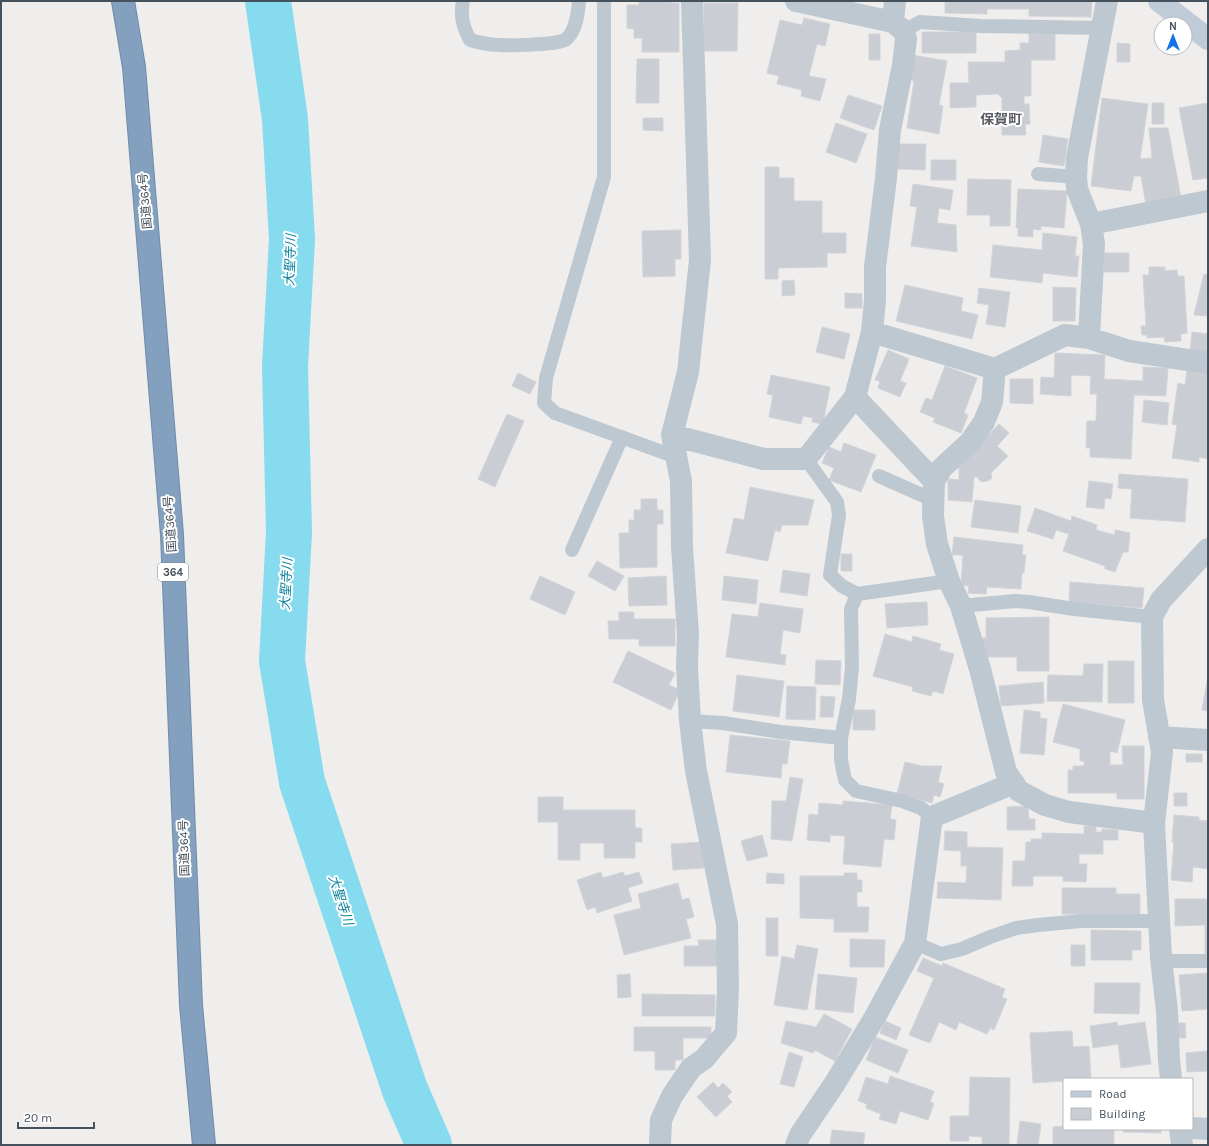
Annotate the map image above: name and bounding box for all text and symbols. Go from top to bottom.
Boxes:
north arrow [1153,16,1193,56]
text: N [1169,20,1177,33]
district label: 保賀町 [980,111,1022,128]
street label: 国道364号 [136,172,154,230]
water label: 大聖寺川 [282,232,298,286]
street label: 国道364号 [161,495,179,553]
water label: 大聖寺川 [277,556,295,610]
road number: 364 [158,563,188,581]
street label: 国道364号 [176,819,192,877]
water label: 大聖寺川 [326,873,357,929]
legend [1063,1078,1193,1130]
text: Road [1099,1087,1127,1101]
scale bar [18,1104,94,1130]
text: Building [1099,1107,1146,1121]
text: 20 m [24,1111,52,1125]

